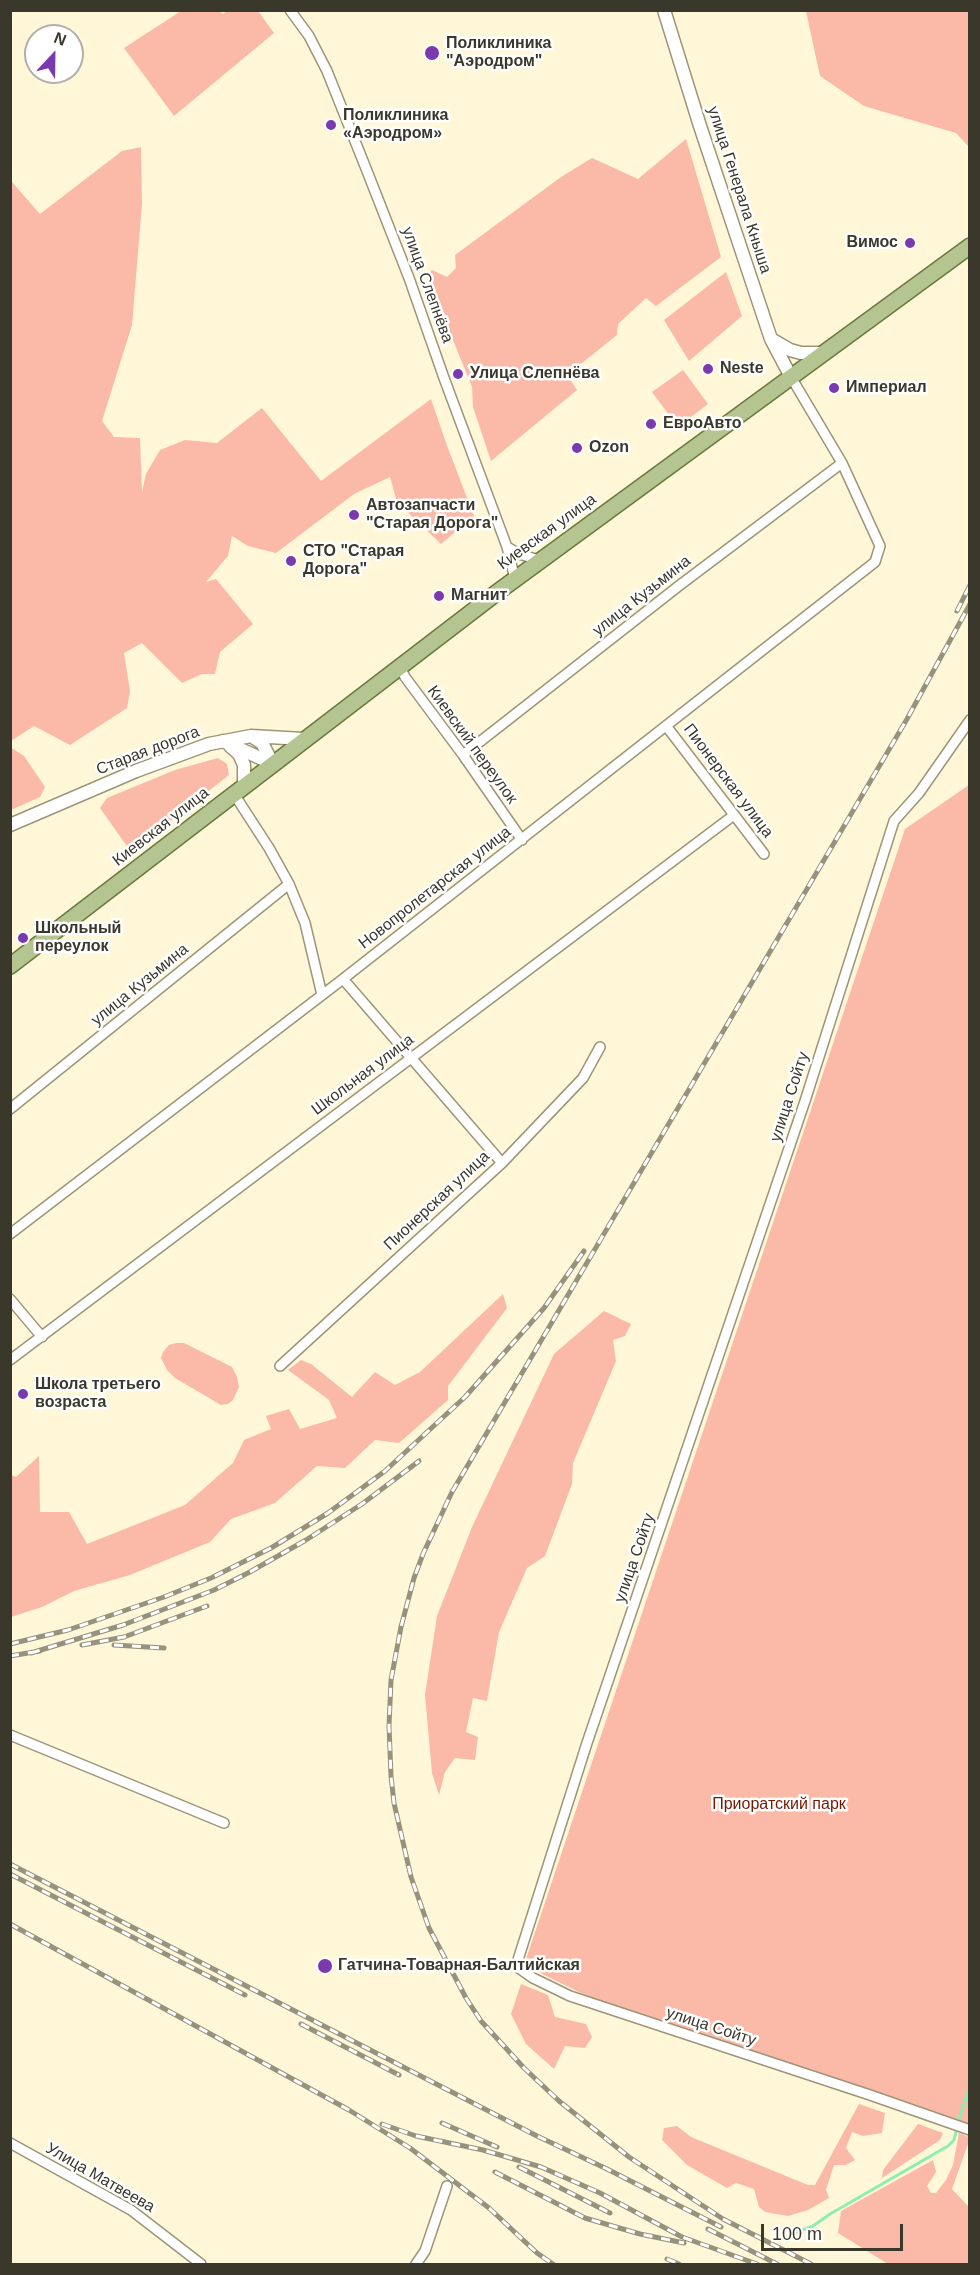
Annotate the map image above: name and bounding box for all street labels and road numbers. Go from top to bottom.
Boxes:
street label: улица Генерала Кныша [703,104,775,276]
street label: улица Слепнёва [397,224,457,346]
street label: Киевская улица [494,490,600,574]
street label: улица Кузьмина [589,552,695,640]
street label: Киевский переулок [423,682,521,808]
street label: Пионерская улица [679,720,777,842]
street label: Старая дорога [94,723,202,779]
street label: Киевская улица [109,783,213,871]
street label: Новопролетарская улица [355,823,515,953]
street label: улица Кузьмина [88,940,192,1030]
street label: Школьная улица [308,1030,418,1120]
street label: улица Сойту [766,1050,814,1144]
street label: Пионерская улица [380,1147,494,1255]
street label: улица Сойту [611,1511,659,1605]
street label: улица Сойту [664,2003,758,2051]
street label: Улица Матвеева [42,2139,158,2217]

